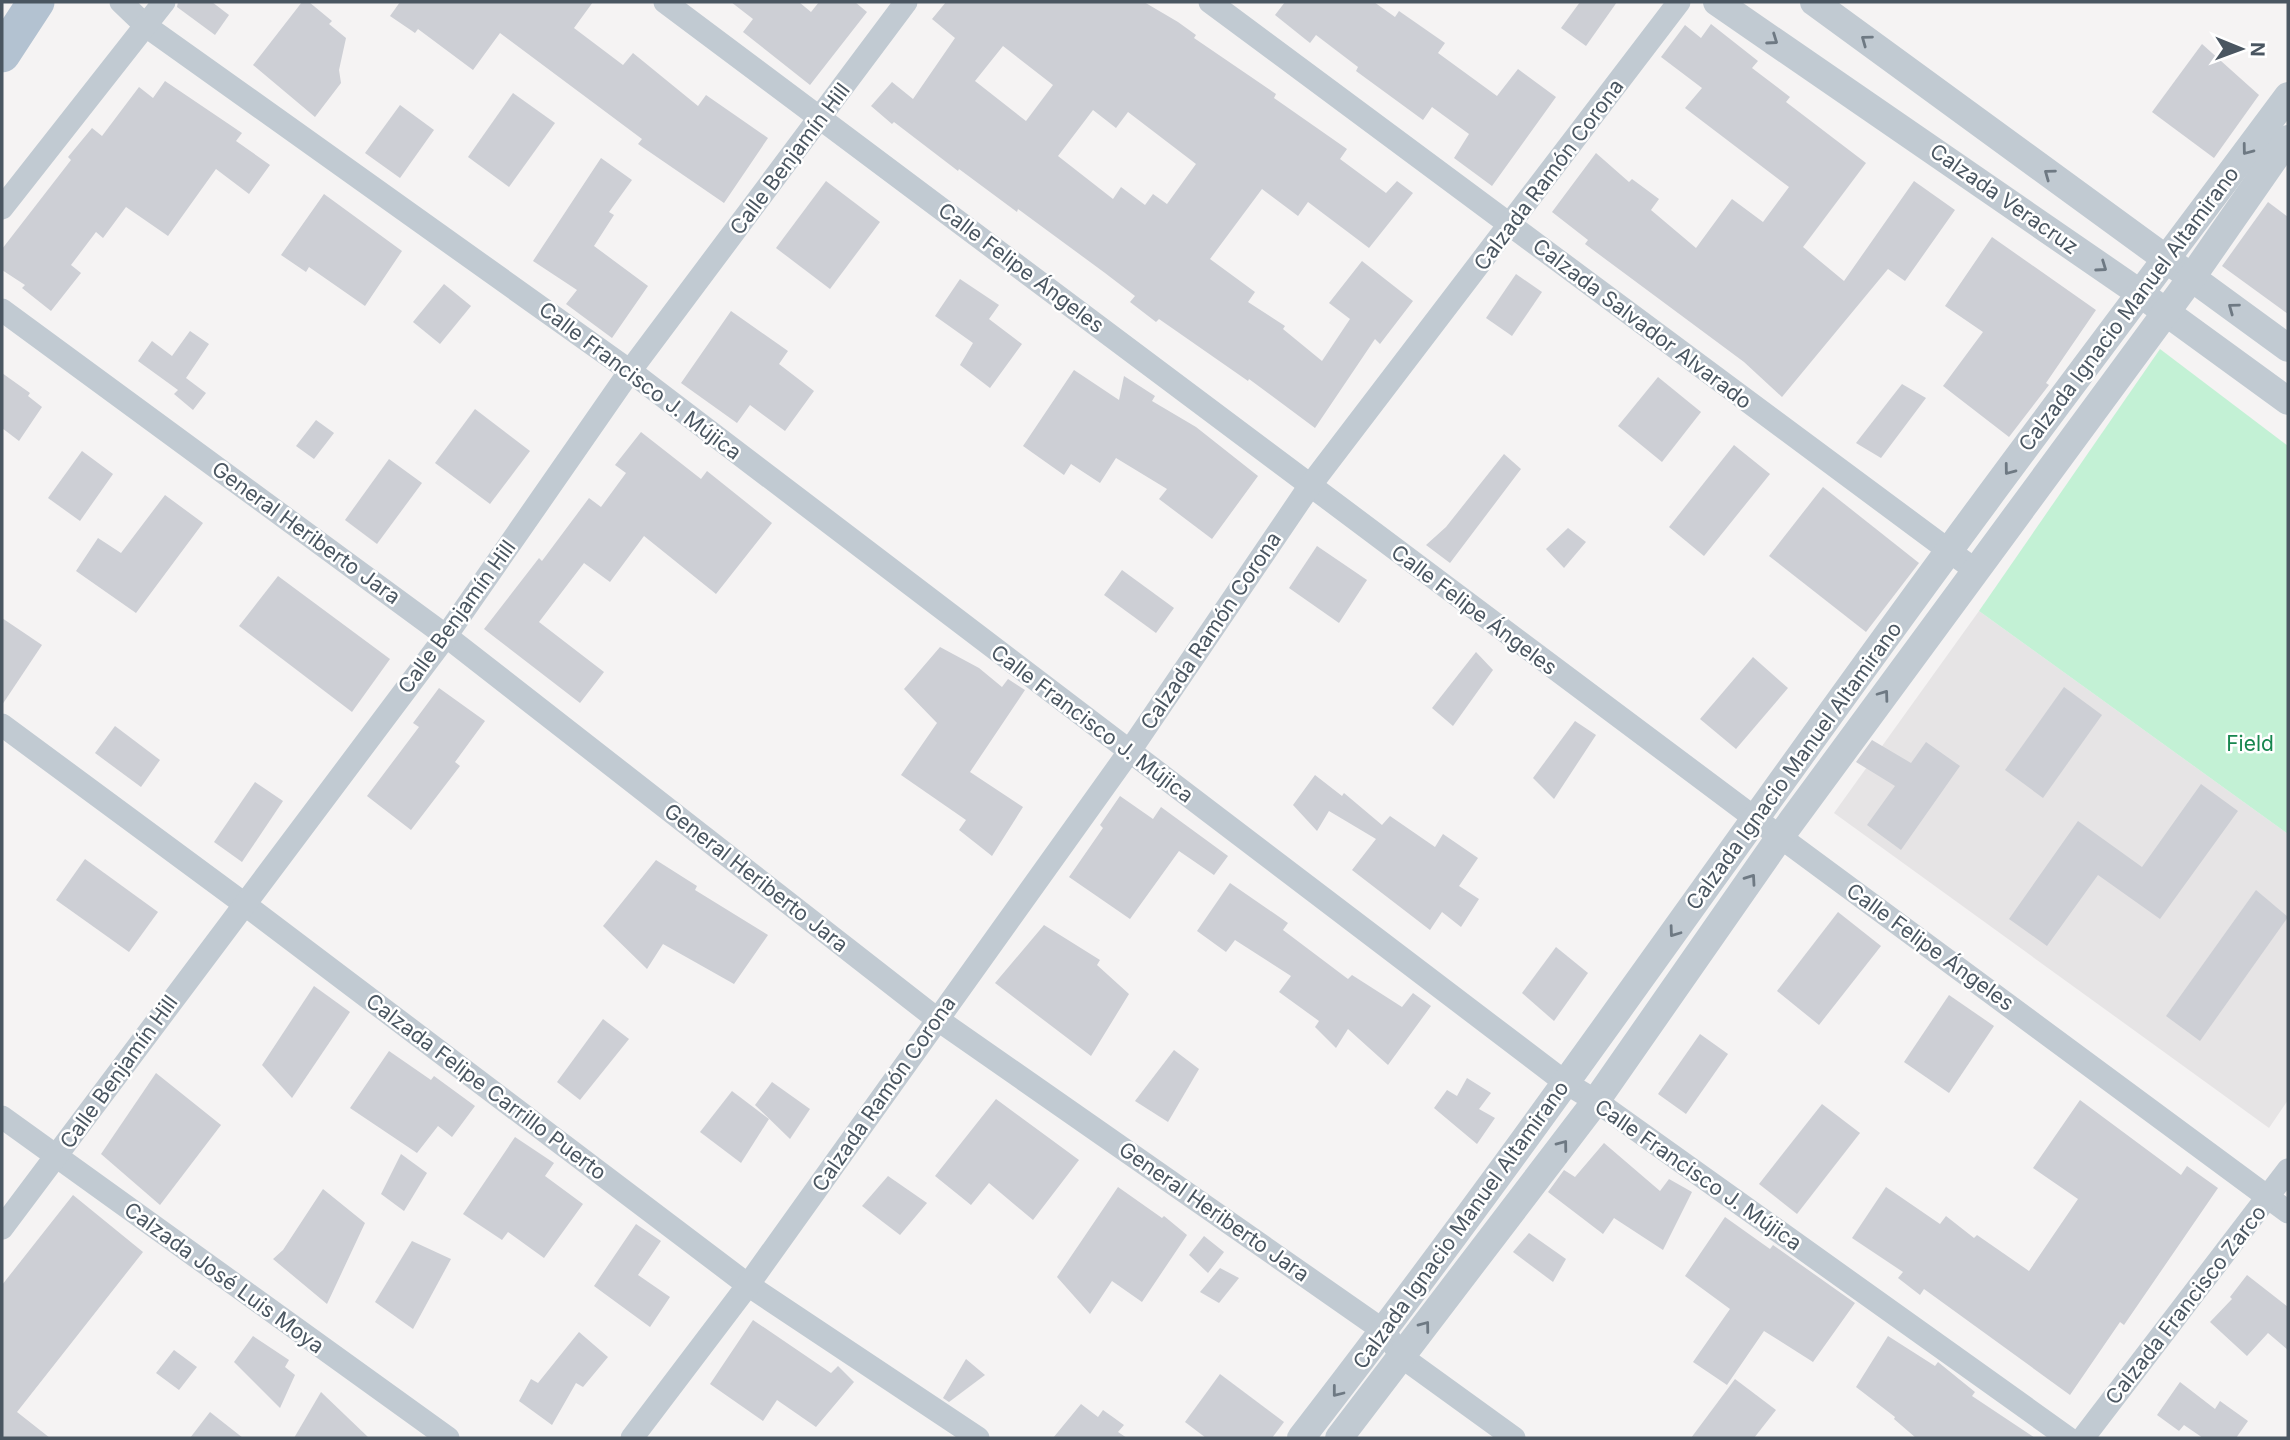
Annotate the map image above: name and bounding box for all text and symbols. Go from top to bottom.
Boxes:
north arrow [2206,14,2276,84]
one-way arrow [1765,32,1778,45]
one-way arrow [1861,35,1873,48]
text: N [2246,42,2269,57]
street label: Calzada Ramón Corona [1469,74,1629,275]
street label: Calle Benjamín Hill [724,78,855,239]
street label: Calzada Veracruz [1925,138,2083,259]
one-way arrow [2243,143,2256,155]
street label: Calzada Ignacio Manuel Altamirano [2013,161,2244,456]
one-way arrow [2044,170,2057,182]
street label: Calle Felipe Ángeles [934,196,1110,338]
street label: Calzada Salvador Alvarado [1528,233,1757,414]
one-way arrow [2094,259,2107,271]
street label: Calle Francisco J. Mújica [534,296,746,465]
one-way arrow [2228,303,2241,316]
street label: General Heriberto Jara [207,456,405,609]
one-way arrow [2005,462,2017,475]
street label: Calzada Ramón Corona [1135,527,1286,734]
street label: Calle Benjamín Hill [393,535,521,698]
street label: Calle Felipe Ángeles [1387,538,1563,680]
street label: Calzada Ignacio Manuel Altamirano [1681,617,1907,915]
street label: Calle Francisco J. Mújica [986,639,1198,808]
one-way arrow [1876,690,1888,702]
park label: Field [2226,731,2274,756]
street label: General Heriberto Jara [659,798,853,957]
one-way arrow [1743,874,1755,887]
street label: Calle Felipe Ángeles [1842,877,2019,1016]
one-way arrow [1670,924,1682,937]
street label: Calzada Felipe Carrillo Puerto [361,988,611,1185]
street label: Calle Benjamín Hill [55,990,183,1153]
street label: Calzada Ramón Corona [807,991,961,1196]
street label: Calzada Ignacio Manuel Altamirano [1348,1076,1574,1374]
street label: Calle Francisco J. Mújica [1590,1094,1807,1256]
street label: General Heriberto Jara [1114,1136,1314,1287]
one-way arrow [1554,1140,1567,1152]
street label: Calzada José Luis Moya [119,1197,329,1359]
street label: Calzada Francisco Zarco [2100,1200,2271,1409]
one-way arrow [1417,1321,1430,1334]
one-way arrow [1332,1384,1345,1397]

